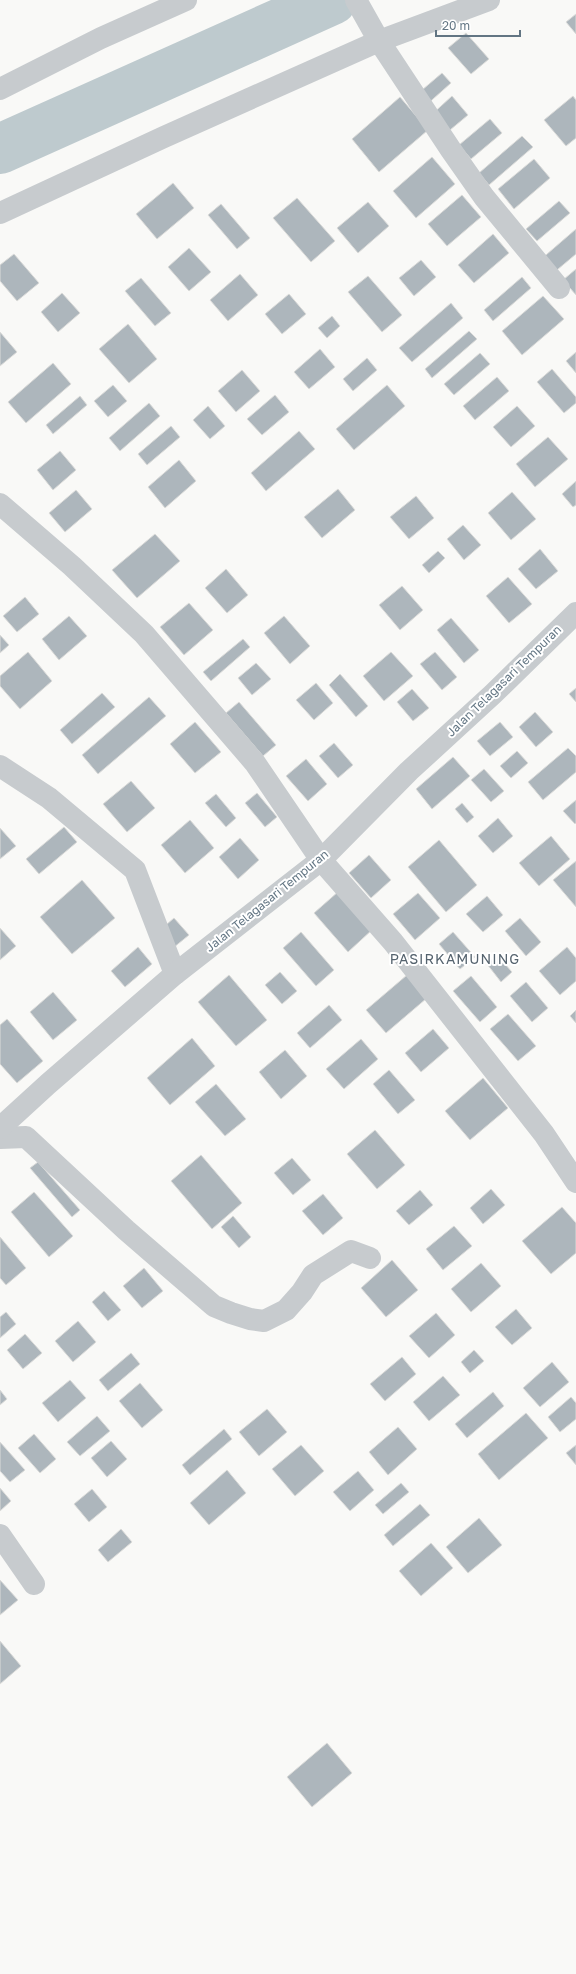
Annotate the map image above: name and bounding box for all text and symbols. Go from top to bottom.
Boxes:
scale bar [436,12,520,38]
text: 20 m [442,18,470,33]
street label: Jalan Telagasari Tempuran [443,622,564,739]
street label: Jalan Telagasari Tempuran [202,846,331,955]
district label: PASIRKAMUNING [390,950,520,967]

